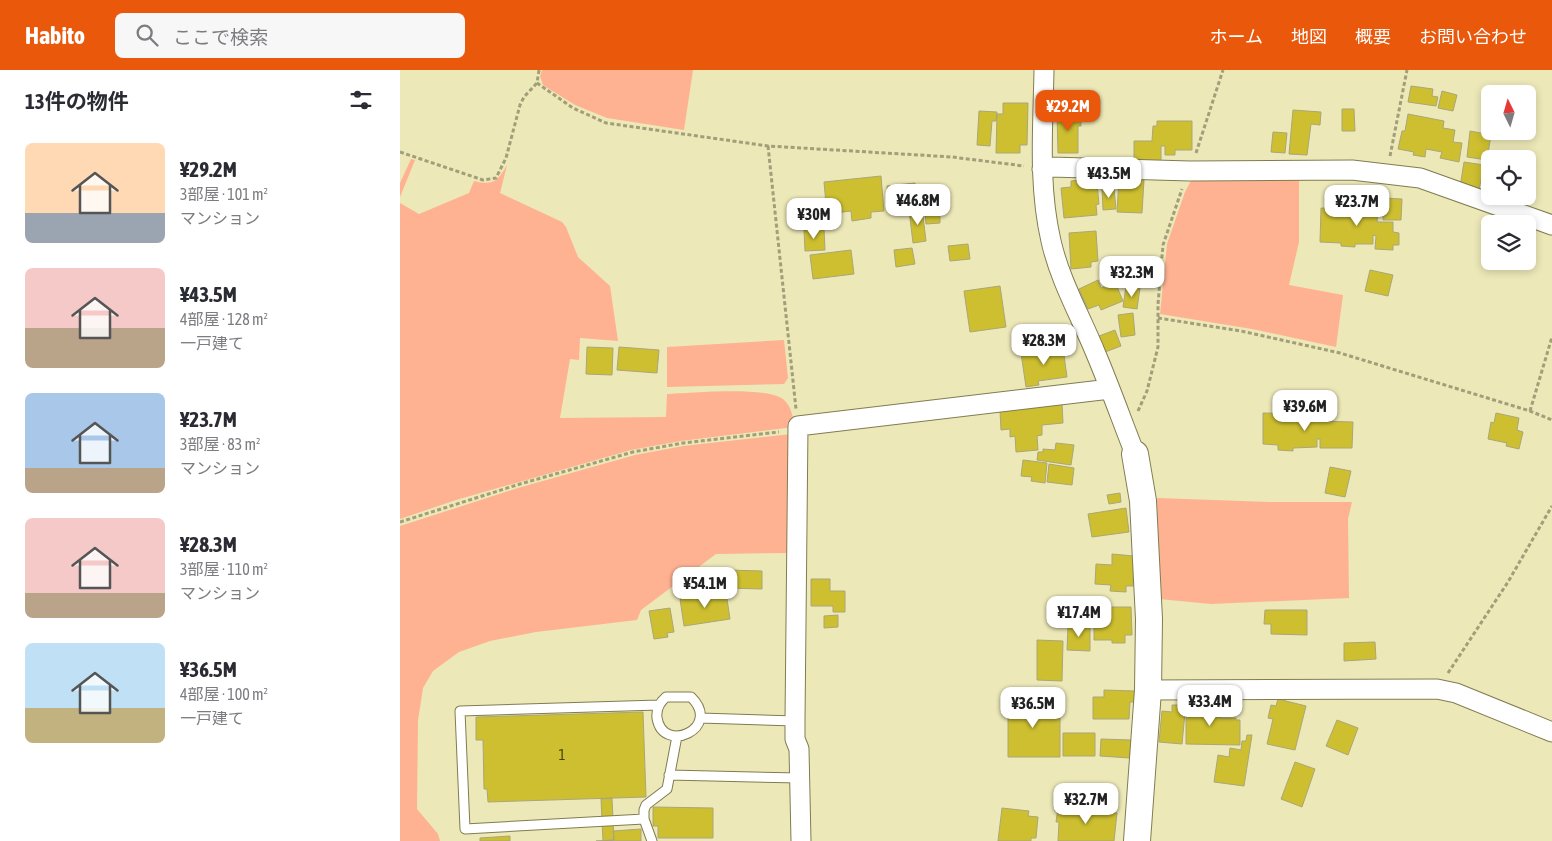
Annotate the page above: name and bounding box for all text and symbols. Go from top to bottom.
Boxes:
search box [115,13,465,58]
icon: search [133,21,161,49]
text: Habito [25,22,85,49]
text: ここで検索 [173,26,268,48]
text: ホーム [1210,26,1263,47]
text: 地図 [1291,26,1327,47]
text: 概要 [1355,26,1391,47]
text: お問い合わせ [1419,26,1527,47]
north arrow [1481,85,1536,140]
map controls [1481,85,1536,270]
icon: filters [347,86,375,114]
text: 13件の物件 [25,89,129,113]
pin: ¥29.2M [1027,90,1109,132]
text: ¥29.2M [1046,97,1090,115]
button: locate [1481,150,1536,205]
pin: ¥43.5M [1068,156,1150,199]
text: ¥29.2M [180,157,237,181]
icon: home [65,163,125,223]
text: ¥43.5M [1087,164,1131,182]
pin: ¥46.8M [877,184,959,226]
pin: ¥23.7M [1316,184,1398,227]
text: 3部屋 · 101 m² [180,185,268,203]
text: ¥46.8M [896,191,940,209]
text: ¥23.7M [1335,192,1379,210]
pin: ¥30M [784,198,844,240]
text: ¥30M [798,205,830,223]
text: マンション [180,209,260,227]
button: layers [1481,215,1536,270]
pin: ¥32.3M [1091,256,1173,298]
text: ¥32.3M [1110,263,1154,281]
text: ¥43.5M [180,282,237,306]
icon: home [65,288,125,348]
text: 4部屋 · 128 m² [180,310,268,328]
pin: ¥28.3M [1003,324,1085,366]
text: ¥28.3M [1022,331,1066,349]
text: 一戸建て [180,334,244,352]
pin: ¥39.6M [1264,390,1346,432]
text: ¥39.6M [1283,397,1327,415]
text: ¥23.7M [180,407,237,431]
icon: home [65,413,125,473]
text: 3部屋 · 83 m² [180,435,261,453]
text: マンション [180,459,260,477]
text: ¥28.3M [180,532,237,556]
icon: home [65,538,125,598]
text: 3部屋 · 110 m² [180,560,268,578]
pin: ¥54.1M [664,566,746,609]
text: ¥54.1M [683,574,727,592]
text: マンション [180,584,260,602]
pin: ¥17.4M [1038,596,1120,638]
text: ¥17.4M [1057,603,1101,621]
text: ¥36.5M [180,657,237,681]
icon: home [65,663,125,723]
pin: ¥33.4M [1169,684,1251,727]
text: 4部屋 · 100 m² [180,685,268,703]
pin: ¥36.5M [992,686,1074,729]
text: ¥33.4M [1188,692,1232,710]
text: ¥36.5M [1011,694,1055,712]
text: 一戸建て [180,709,244,727]
house number: 1 [558,746,566,763]
pin: ¥32.7M [1045,782,1127,825]
text: ¥32.7M [1064,790,1108,808]

